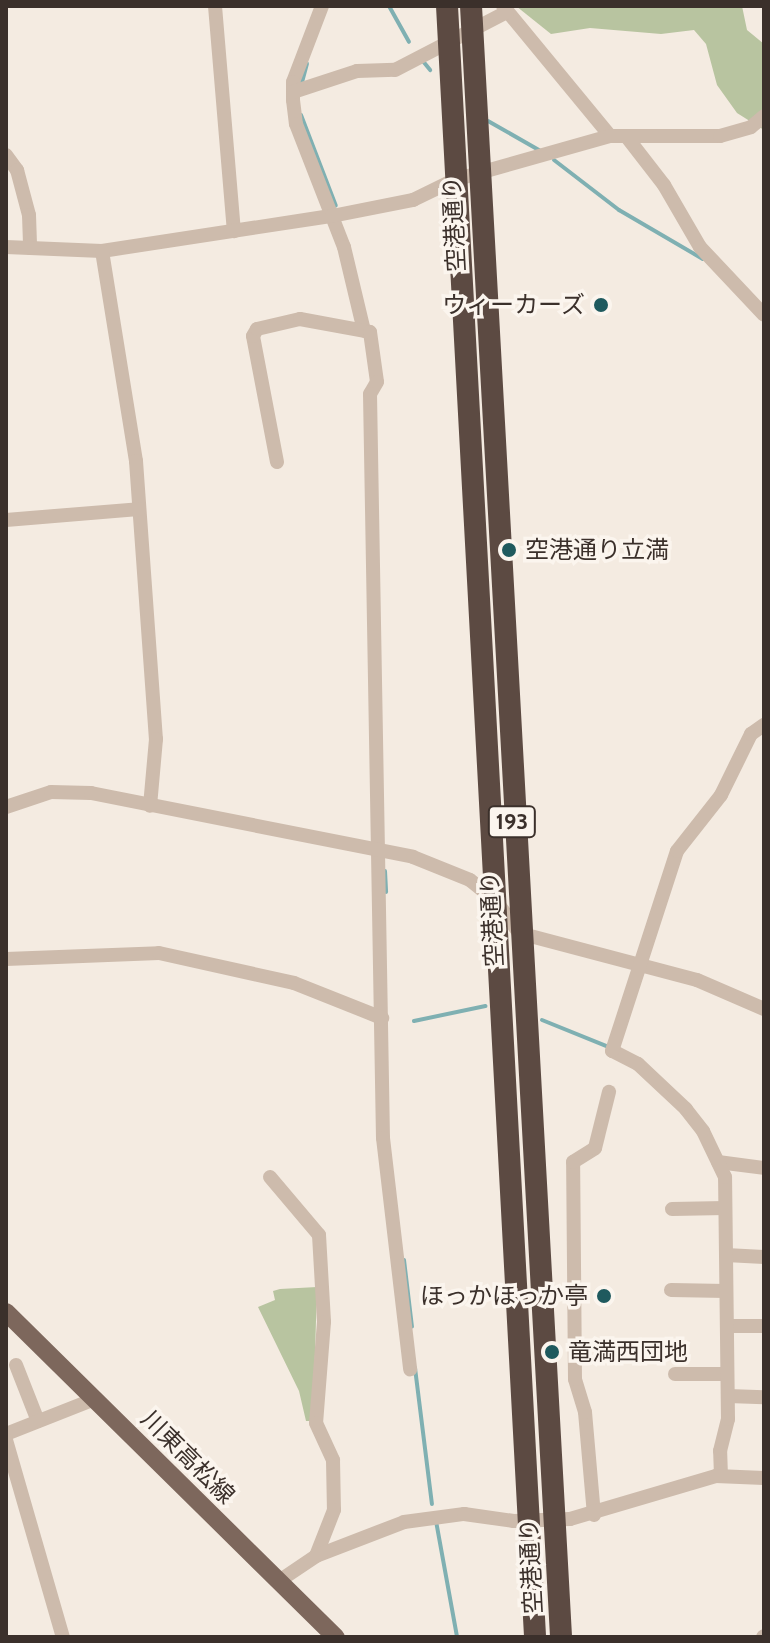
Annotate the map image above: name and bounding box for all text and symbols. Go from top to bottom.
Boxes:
street label: 空港通り [437,175,471,273]
place label: ウィーカーズ [441,291,585,319]
marker: ウィーカーズ [592,296,610,314]
place label: 空港通り立満 [525,536,669,564]
marker: 空港通り立満 [500,541,518,559]
road number: 193 [486,804,538,840]
street label: 空港通り [475,870,509,968]
place label: ほっかほっか亭 [420,1282,588,1310]
marker: ほっかほっか亭 [595,1287,613,1305]
place label: 竜満西団地 [568,1338,688,1366]
marker: 竜満西団地 [543,1343,561,1361]
street label: 川東高松線 [135,1404,241,1510]
street label: 空港通り [514,1517,548,1615]

